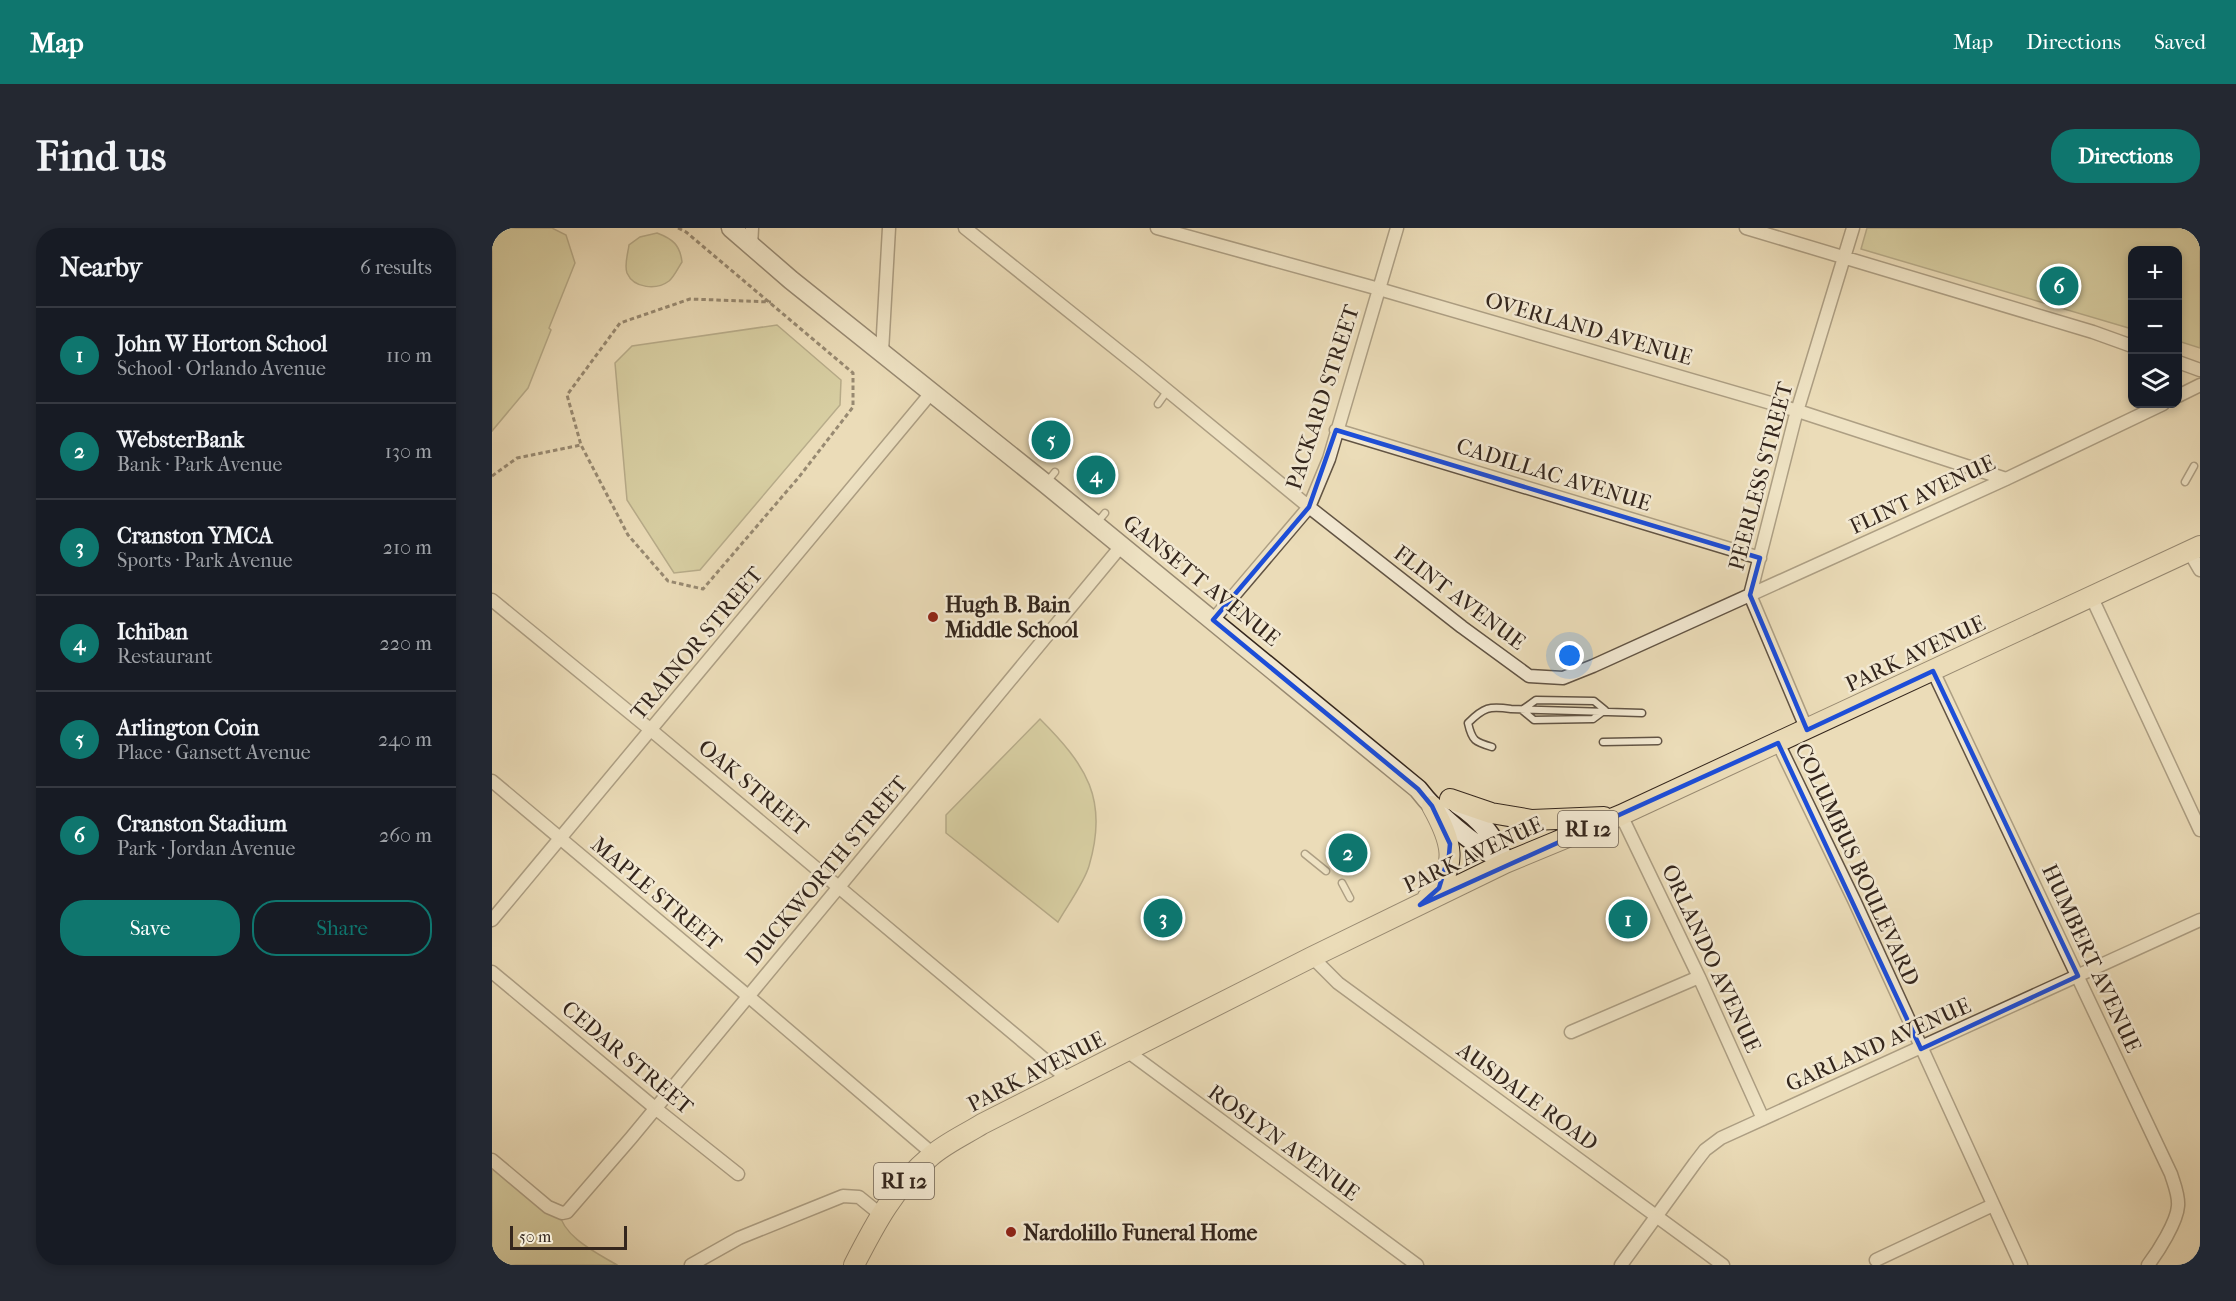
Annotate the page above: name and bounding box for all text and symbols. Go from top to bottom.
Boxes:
text: Map [30,26,84,59]
text: Map [1953,30,1993,54]
text: Directions [2026,30,2121,54]
text: Saved [2154,30,2206,54]
button: Directions [2051,129,2200,183]
text: Find us [36,132,166,181]
map controls [2128,246,2182,408]
button: + [2128,246,2182,300]
text: Nearby [60,252,142,283]
text: 6 results [360,256,432,279]
pin: 6 [2040,264,2078,308]
street label: OVERLAND AVENUE [1482,287,1695,371]
button: − [2128,300,2182,354]
street label: PACKARD STREET [1281,301,1365,493]
text: John W Horton School [117,331,327,357]
text: 1 [76,344,83,367]
text: 110 m [386,344,432,367]
button: layers [2128,354,2182,408]
text: School · Orlando Avenue [117,357,326,380]
street label: PEERLESS STREET [1723,378,1799,573]
pin: 5 [1032,418,1070,462]
text: WebsterBank [117,427,244,453]
street label: CADILLAC AVENUE [1453,433,1654,517]
text: 2 [74,440,85,463]
text: 130 m [385,440,432,463]
street label: FLINT AVENUE [1845,450,1999,540]
pin: 4 [1076,452,1116,498]
text: Bank · Park Avenue [117,453,282,476]
street label: GANSETT AVENUE [1118,510,1285,652]
text: Cranston YMCA [117,523,273,549]
text: 3 [75,536,84,559]
text: 210 m [383,536,432,559]
street label: FLINT AVENUE [1389,540,1530,656]
text: Sports · Park Avenue [117,549,293,572]
street label: TRAINOR STREET [625,561,769,725]
place label: Hugh B. Bain Middle School [944,592,1079,643]
marker: Hugh B. Bain Middle School [926,610,940,624]
street label: PARK AVENUE [1841,610,1989,698]
text: Ichiban [117,619,188,645]
text: 4 [74,632,85,655]
text: 220 m [379,632,432,655]
your location [1555,641,1584,670]
text: Restaurant [117,645,213,668]
text: Arlington Coin [117,715,259,741]
text: 5 [75,728,84,751]
text: 240 m [378,728,432,751]
street label: OAK STREET [693,734,815,842]
street label: COLUMBUS BOULEVARD [1789,739,1925,990]
text: Place · Gansett Avenue [117,741,311,764]
street label: DUCKWORTH STREET [740,770,914,970]
text: Cranston Stadium [117,811,287,837]
street label: PARK AVENUE [1399,811,1547,899]
road number: RI 12 [1558,811,1618,847]
text: 6 [74,824,85,847]
text: 260 m [379,824,432,847]
pin: 2 [1328,830,1368,876]
street label: MAPLE STREET [586,831,728,957]
text: Park · Jordan Avenue [117,837,295,860]
street label: ORLANDO AVENUE [1656,860,1766,1057]
street label: HUMBERT AVENUE [2036,860,2146,1057]
pin: 3 [1144,896,1182,940]
pin: 1 [1608,896,1648,942]
button: Save [60,900,240,956]
button: Share [252,900,432,956]
street label: GARLAND AVENUE [1782,992,1975,1097]
street label: CEDAR STREET [556,995,699,1121]
street label: PARK AVENUE [963,1026,1110,1118]
street label: AUSDALE ROAD [1451,1036,1603,1157]
street label: ROSLYN AVENUE [1203,1079,1364,1206]
road number: RI 12 [874,1163,934,1199]
place label: Nardolillo Funeral Home [1023,1220,1257,1246]
scale bar [510,1223,627,1250]
marker: Nardolillo Funeral Home [1004,1225,1018,1239]
text: 50 m [519,1227,551,1246]

